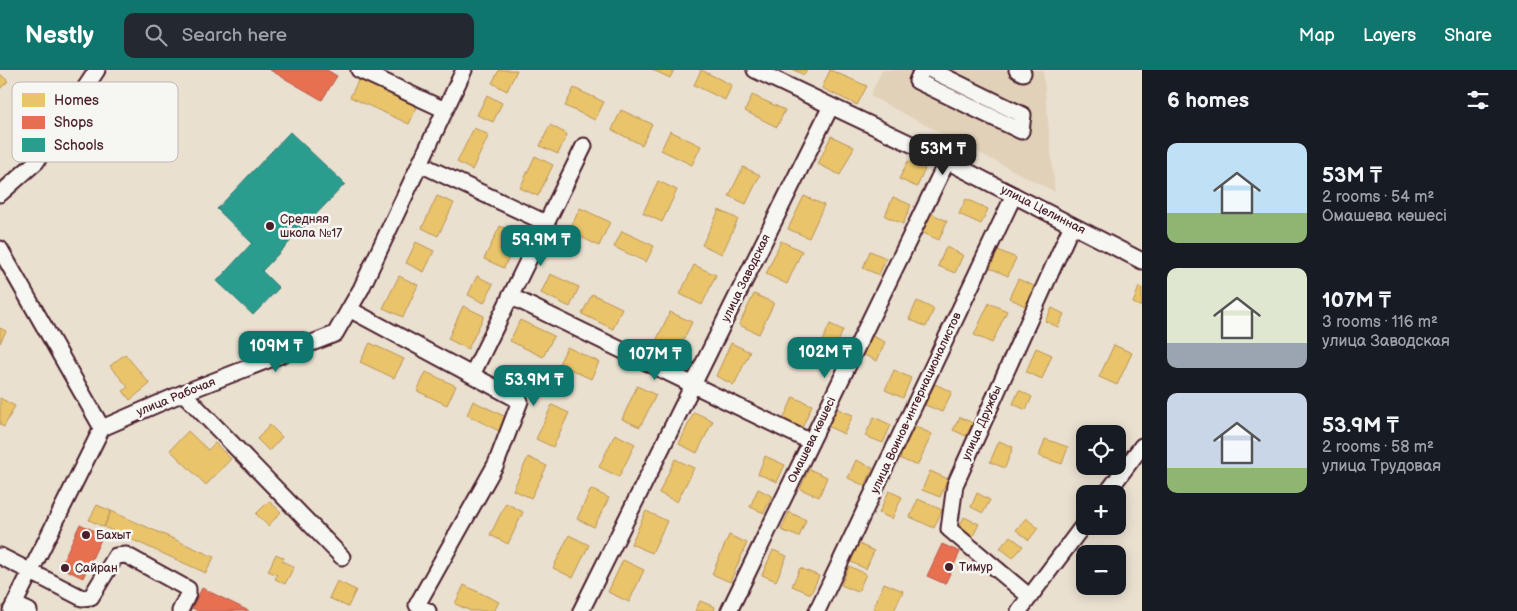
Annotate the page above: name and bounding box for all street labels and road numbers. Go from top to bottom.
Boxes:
street label: улица Целинная [998,182,1088,238]
street label: улица Заводская [718,231,774,324]
street label: улица Воинов-интернационалистов [867,309,965,496]
street label: улица Рабочая [134,374,218,420]
street label: улица Дружбы [959,383,1005,463]
street label: Омашева көшесі [785,395,839,485]

